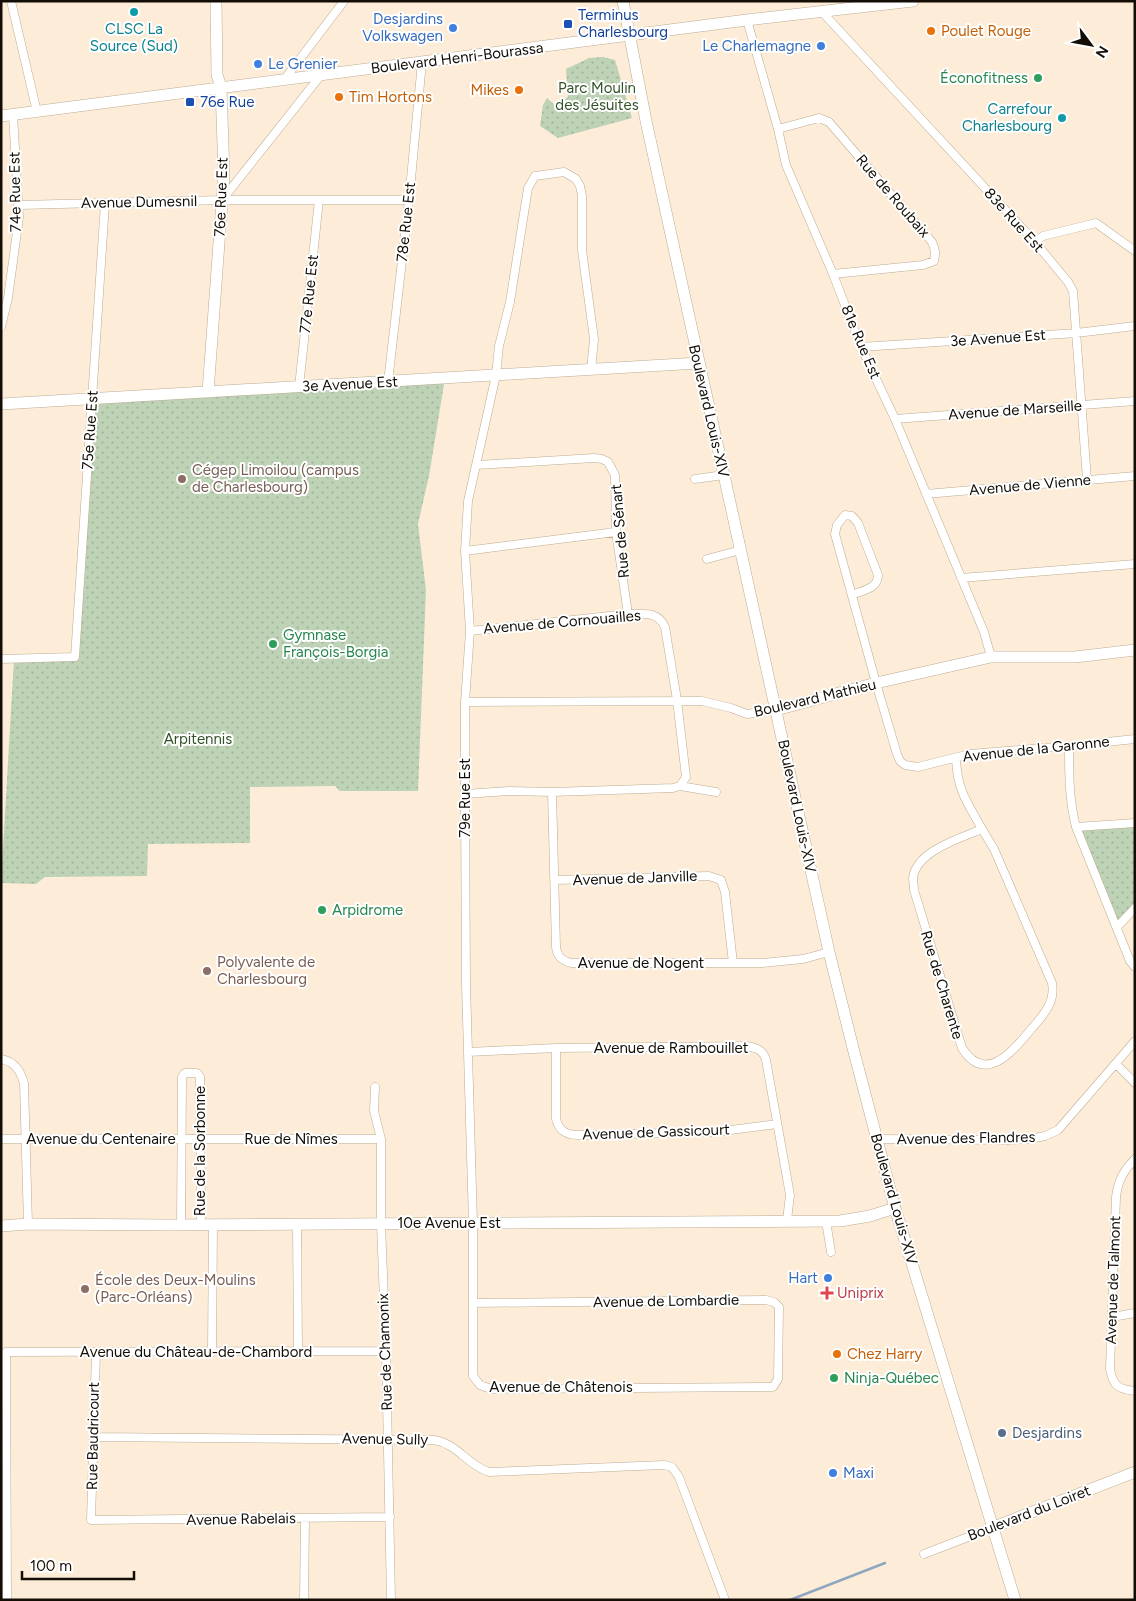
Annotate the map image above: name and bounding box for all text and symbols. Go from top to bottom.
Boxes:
marker: CLSC La Source (Sud) [128,6,140,18]
place label: Terminus Charlesbourg [578,6,668,41]
place label: Desjardins Volkswagen [362,10,443,45]
marker: Terminus Charlesbourg [562,18,574,30]
place label: CLSC La Source (Sud) [90,20,178,55]
north arrow [1066,20,1116,70]
marker: Desjardins Volkswagen [447,22,459,34]
place label: Poulet Rouge [941,22,1031,40]
marker: Poulet Rouge [925,25,937,37]
place label: Le Charlemagne [702,37,811,55]
street label: Boulevard Henri-Bourassa [370,38,544,78]
marker: Le Charlemagne [815,40,827,52]
text: N [1092,43,1112,61]
place label: Le Grenier [268,55,337,73]
marker: Le Grenier [252,58,264,70]
place label: Éconofitness [940,69,1028,87]
marker: Éconofitness [1032,72,1044,84]
park label: Parc Moulin des Jésuites [555,79,639,114]
place label: Mikes [471,81,509,99]
marker: Mikes [513,84,525,96]
place label: Tim Hortons [349,88,432,106]
marker: Tim Hortons [333,91,345,103]
place label: 76e Rue [200,93,254,111]
marker: 76e Rue [184,96,196,108]
place label: Carrefour Charlesbourg [962,100,1052,135]
marker: Carrefour Charlesbourg [1056,112,1068,124]
street label: 74e Rue Est [5,151,25,232]
street label: Rue de Roubaix [852,151,934,241]
street label: 76e Rue Est [211,157,231,237]
street label: 78e Rue Est [393,181,419,263]
street label: 83e Rue Est [980,184,1048,256]
street label: Avenue Dumesnil [81,192,197,212]
street label: 77e Rue Est [296,253,322,334]
street label: 81e Rue Est [837,302,885,382]
street label: 3e Avenue Est [949,326,1047,350]
street label: Boulevard Louis-XIV [685,343,733,480]
street label: 3e Avenue Est [302,372,399,396]
street label: 75e Rue Est [78,389,102,470]
street label: Avenue de Marseille [948,396,1082,424]
place label: Cégep Limoilou (campus de Charlesbourg) [192,461,359,496]
street label: Avenue de Vienne [968,471,1092,499]
marker: Cégep Limoilou (campus de Charlesbourg) [176,473,188,485]
street label: Rue de Sénart [607,483,633,579]
street label: Avenue de Cornouailles [482,606,642,638]
place label: Gymnase François-Borgia [283,626,389,661]
marker: Gymnase François-Borgia [267,638,279,650]
street label: Boulevard Mathieu [752,675,878,721]
park label: Arpitennis [164,730,232,748]
street label: Avenue de la Garonne [962,732,1110,766]
street label: Boulevard Louis-XIV [774,738,820,875]
street label: 79e Rue Est [456,758,474,838]
street label: Avenue de Janville [572,867,698,889]
place label: Arpidrome [332,901,403,919]
marker: Arpidrome [316,904,328,916]
street label: Rue de Charente [917,929,967,1041]
place label: Polyvalente de Charlesbourg [217,953,315,988]
street label: Avenue de Nogent [578,954,705,972]
marker: Polyvalente de Charlesbourg [201,965,213,977]
street label: Avenue de Rambouillet [594,1039,749,1057]
street label: Rue de la Sorbonne [191,1086,209,1216]
street label: Avenue de Gassicourt [582,1120,730,1144]
street label: Avenue des Flandres [897,1128,1035,1148]
street label: Avenue du Centenaire [26,1130,176,1148]
street label: Rue de Nîmes [244,1130,338,1148]
street label: Boulevard Louis-XIV [867,1131,922,1267]
street label: 10e Avenue Est [397,1214,501,1232]
street label: Avenue de Talmont [1102,1215,1124,1345]
place label: Hart [788,1269,818,1287]
place label: École des Deux-Moulins (Parc-Orléans) [95,1271,256,1306]
marker: Hart [822,1272,834,1284]
marker: École des Deux-Moulins (Parc-Orléans) [79,1283,91,1295]
place label: Uniprix [837,1284,884,1302]
marker: Uniprix [821,1287,833,1299]
street label: Avenue de Lombardie [593,1291,739,1311]
street label: Rue de Chamonix [374,1293,396,1411]
street label: Avenue du Château-de-Chambord [80,1343,312,1361]
place label: Chez Harry [847,1345,923,1363]
marker: Chez Harry [831,1348,843,1360]
place label: Ninja-Québec [844,1369,939,1387]
marker: Ninja-Québec [828,1372,840,1384]
street label: Avenue de Châtenois [489,1378,633,1396]
street label: Rue Baudricourt [83,1381,103,1490]
place label: Desjardins [1012,1424,1082,1442]
marker: Desjardins [996,1427,1008,1439]
street label: Avenue Sully [342,1429,429,1449]
place label: Maxi [843,1464,874,1482]
marker: Maxi [827,1467,839,1479]
street label: Boulevard du Loiret [965,1481,1093,1545]
street label: Avenue Rabelais [186,1509,296,1529]
scale bar [22,1548,135,1580]
text: 100 m [30,1557,72,1575]

